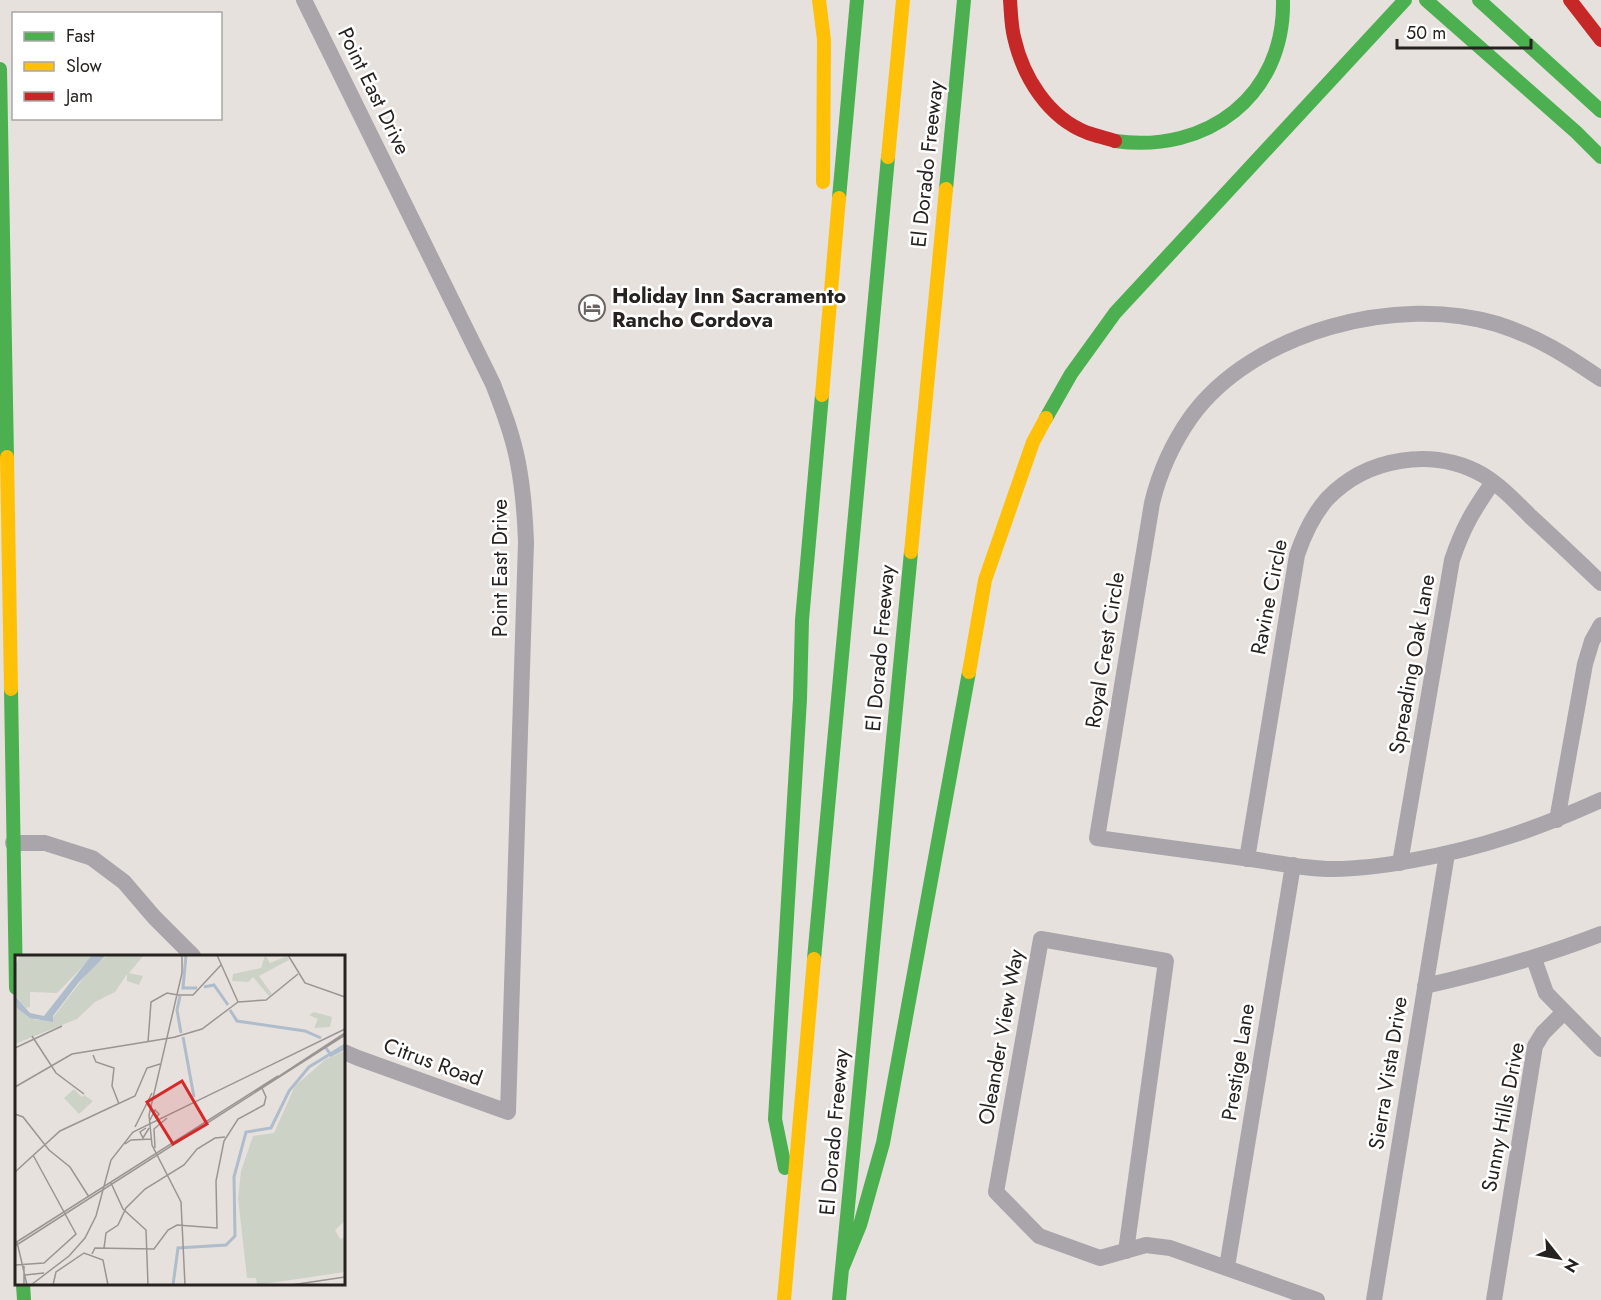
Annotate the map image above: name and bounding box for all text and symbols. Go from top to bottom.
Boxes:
legend [12,12,222,120]
scale bar [1397,12,1530,50]
text: 50 m [1406,20,1446,46]
street label: Point East Drive [330,22,418,160]
text: Fast [66,23,95,49]
text: Slow [66,53,103,79]
street label: El Dorado Freeway [903,79,951,249]
text: Jam [64,83,93,109]
place label: Holiday Inn Sacramento Rancho Cordova [612,281,846,335]
hotel icon: Holiday Inn Sacramento Rancho Cordova [577,293,607,323]
street label: Point East Drive [485,499,515,637]
street label: Ravine Circle [1243,537,1295,657]
street label: El Dorado Freeway [858,563,902,733]
street label: Royal Crest Circle [1078,570,1132,730]
street label: Spreading Oak Lane [1381,572,1443,756]
street label: Oleander View Way [971,946,1031,1127]
inset map [15,955,345,1285]
street label: Sierra Vista Drive [1361,994,1415,1152]
street label: Prestige Lane [1214,1001,1262,1123]
street label: Citrus Road [379,1030,487,1094]
street label: Sunny Hills Drive [1474,1040,1532,1194]
street label: El Dorado Freeway [812,1047,856,1217]
north arrow [1529,1228,1589,1288]
text: N [1558,1254,1585,1277]

